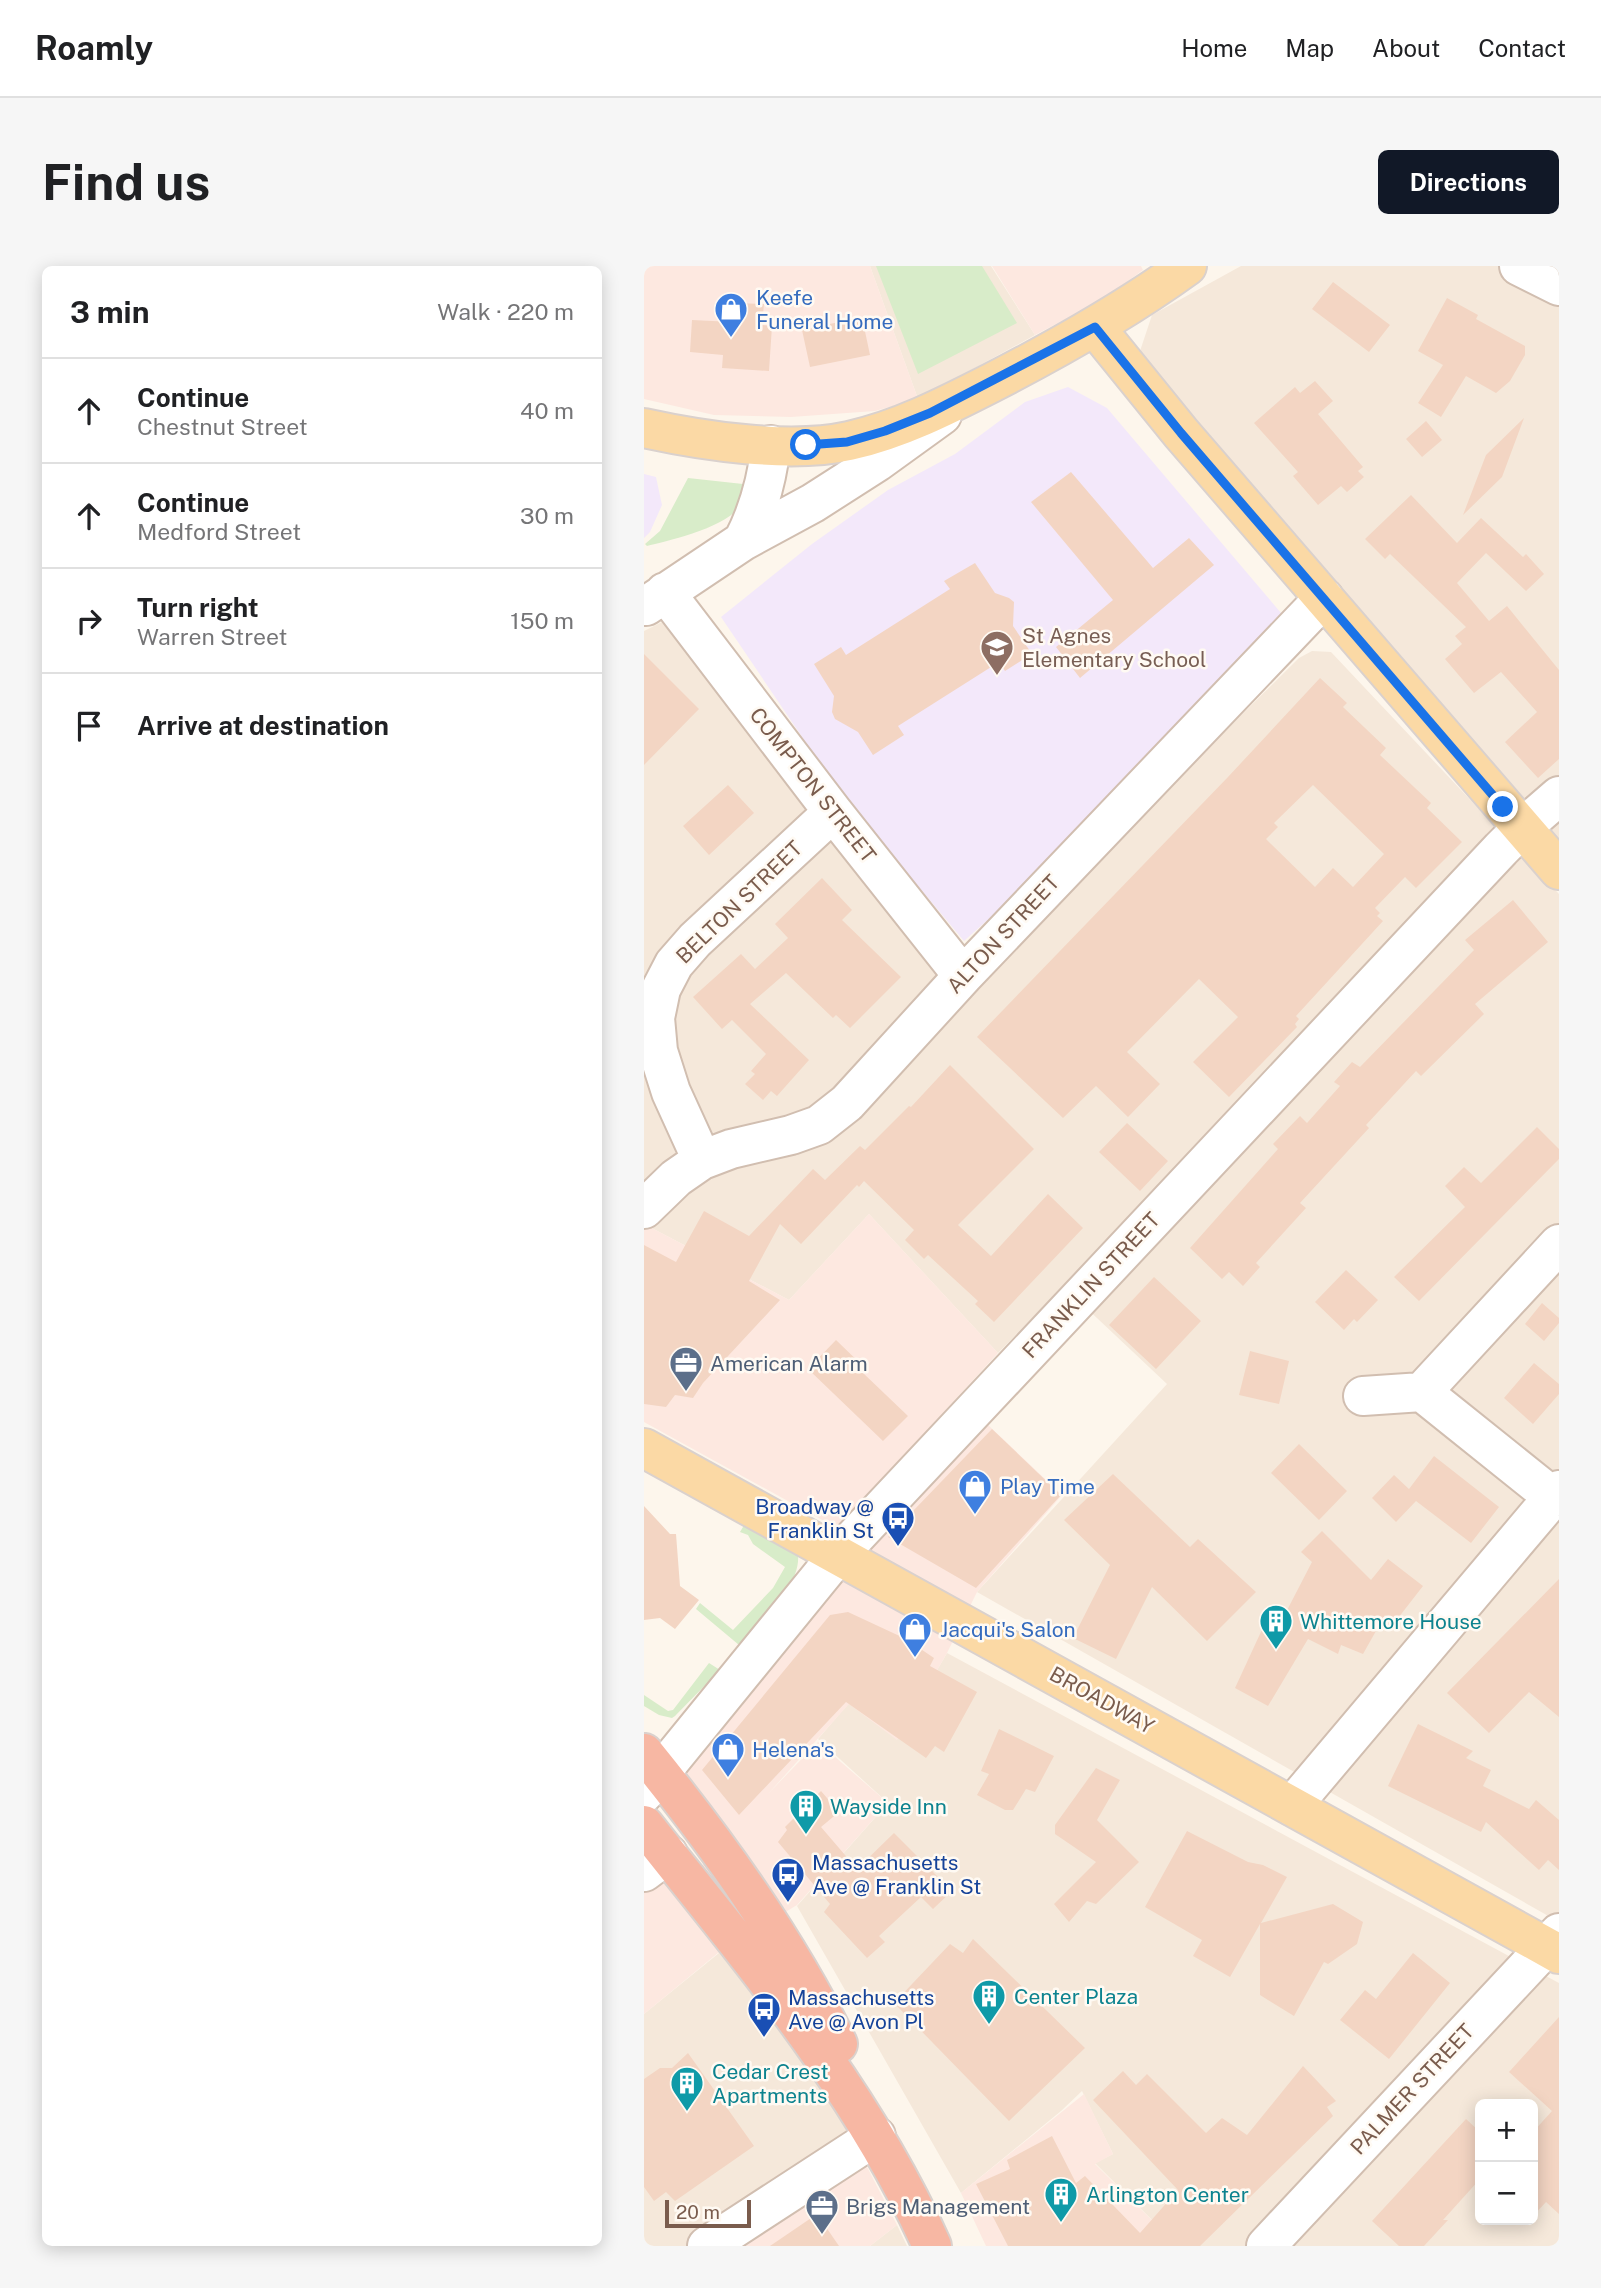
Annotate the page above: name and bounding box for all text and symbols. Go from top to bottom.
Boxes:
text: Roamly [35,29,153,67]
text: Home [1181,34,1247,62]
text: Map [1285,34,1334,62]
text: About [1372,34,1440,62]
text: Contact [1478,34,1566,62]
button: Directions [1378,150,1559,214]
text: Find us [42,153,210,211]
place label: Keefe Funeral Home [756,285,893,334]
shop icon: Keefe Funeral Home [712,290,750,339]
text: 3 min [70,294,149,330]
text: Walk · 220 m [437,298,574,325]
text: Continue [137,382,249,413]
icon: ahead [70,392,108,430]
text: 40 m [520,397,574,424]
text: Chestnut Street [137,413,308,440]
route start [790,429,821,460]
text: Continue [137,487,249,518]
icon: ahead [70,497,108,535]
text: 30 m [520,502,574,529]
text: Medford Street [137,518,301,545]
text: Turn right [137,592,259,623]
icon: right [70,602,108,640]
text: 150 m [510,607,574,634]
text: Warren Street [137,623,288,650]
place label: St Agnes Elementary School [1022,623,1206,672]
school or university icon: St Agnes Elementary School [978,628,1016,677]
street label: COMPTON STREET [745,702,881,868]
icon: arrive [70,707,108,745]
text: Arrive at destination [137,710,389,741]
route end [1487,791,1518,822]
street label: BELTON STREET [671,835,807,969]
street label: ALTON STREET [942,869,1064,999]
street label: FRANKLIN STREET [1017,1207,1165,1363]
office icon: American Alarm [667,1344,705,1393]
place label: American Alarm [710,1351,868,1376]
shop icon: Play Time [956,1467,994,1516]
place label: Play Time [1000,1474,1095,1499]
place label: Broadway @ Franklin St [755,1494,874,1543]
bus stop icon: Broadway @ Franklin St [879,1499,917,1548]
building icon: Whittemore House [1257,1602,1295,1651]
place label: Whittemore House [1300,1609,1482,1634]
shop icon: Jacqui's Salon [896,1610,934,1659]
place label: Jacqui's Salon [940,1617,1076,1642]
street label: BROADWAY [1045,1661,1159,1739]
shop icon: Helena's [709,1730,747,1779]
place label: Helena's [752,1737,834,1762]
building icon: Wayside Inn [787,1787,825,1836]
place label: Wayside Inn [830,1794,947,1819]
place label: Massachusetts Ave @ Franklin St [812,1850,982,1899]
bus stop icon: Massachusetts Ave @ Franklin St [769,1855,807,1904]
building icon: Center Plaza [970,1977,1008,2026]
place label: Center Plaza [1014,1984,1138,2009]
place label: Massachusetts Ave @ Avon Pl [788,1985,934,2034]
bus stop icon: Massachusetts Ave @ Avon Pl [745,1990,783,2039]
street label: PALMER STREET [1345,2018,1479,2160]
place label: Cedar Crest Apartments [712,2059,829,2108]
building icon: Cedar Crest Apartments [668,2064,706,2113]
map controls [1475,2099,1538,2225]
button: + [1475,2099,1538,2162]
button: − [1475,2162,1538,2225]
building icon: Arlington Center [1042,2175,1080,2224]
place label: Arlington Center [1086,2182,1249,2207]
office icon: Brigs Management [803,2187,841,2236]
place label: Brigs Management [846,2194,1030,2219]
scale bar [665,2197,751,2229]
text: 20 m [676,2201,720,2223]

